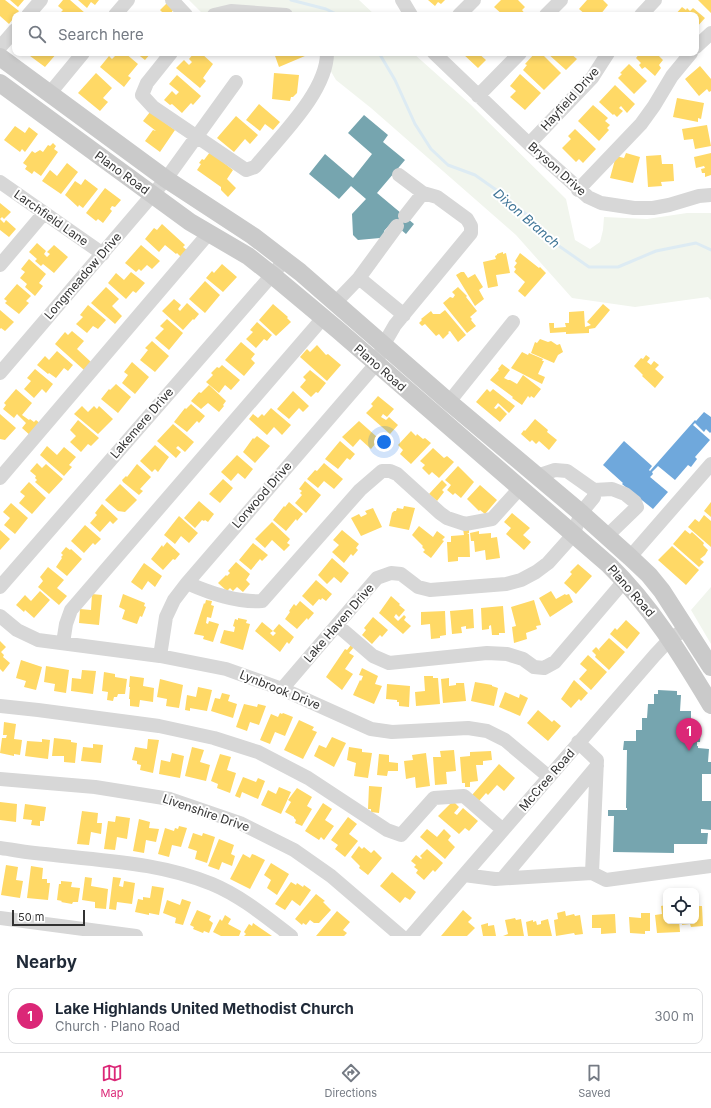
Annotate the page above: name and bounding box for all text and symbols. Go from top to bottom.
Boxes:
search box [12,12,699,56]
icon: search [26,23,48,45]
text: Search here [58,25,144,44]
street label: Hayfield Drive [537,64,602,133]
street label: Bryson Drive [525,139,590,199]
street label: Plano Road [92,148,153,197]
water label: Dixon Branch [491,185,564,251]
street label: Larchfield Lane [11,186,91,249]
street label: Longmeadow Drive [41,229,124,322]
street label: Plano Road [351,341,409,394]
street label: Lakemere Drive [107,384,176,461]
your location [374,432,394,452]
street label: Lorwood Drive [229,458,295,531]
street label: Plano Road [605,562,658,620]
street label: Lake Haven Drive [300,580,377,665]
street label: Lynbrook Drive [238,667,323,713]
pin: 1 [676,718,702,751]
street label: McCree Road [516,746,578,814]
street label: Livenshire Drive [161,791,252,834]
map controls [663,888,699,924]
button: locate [663,888,699,924]
scale bar [12,908,85,927]
text: 50 m [18,910,44,924]
text: Nearby [16,952,77,972]
text: Lake Highlands United Methodist Church [55,999,354,1018]
text: 1 [27,1008,33,1024]
text: 300 m [655,1008,694,1024]
text: Church · Plano Road [55,1018,180,1034]
tab: Map [101,1062,123,1100]
tab: Directions [325,1062,377,1100]
tab: Saved [578,1062,610,1100]

